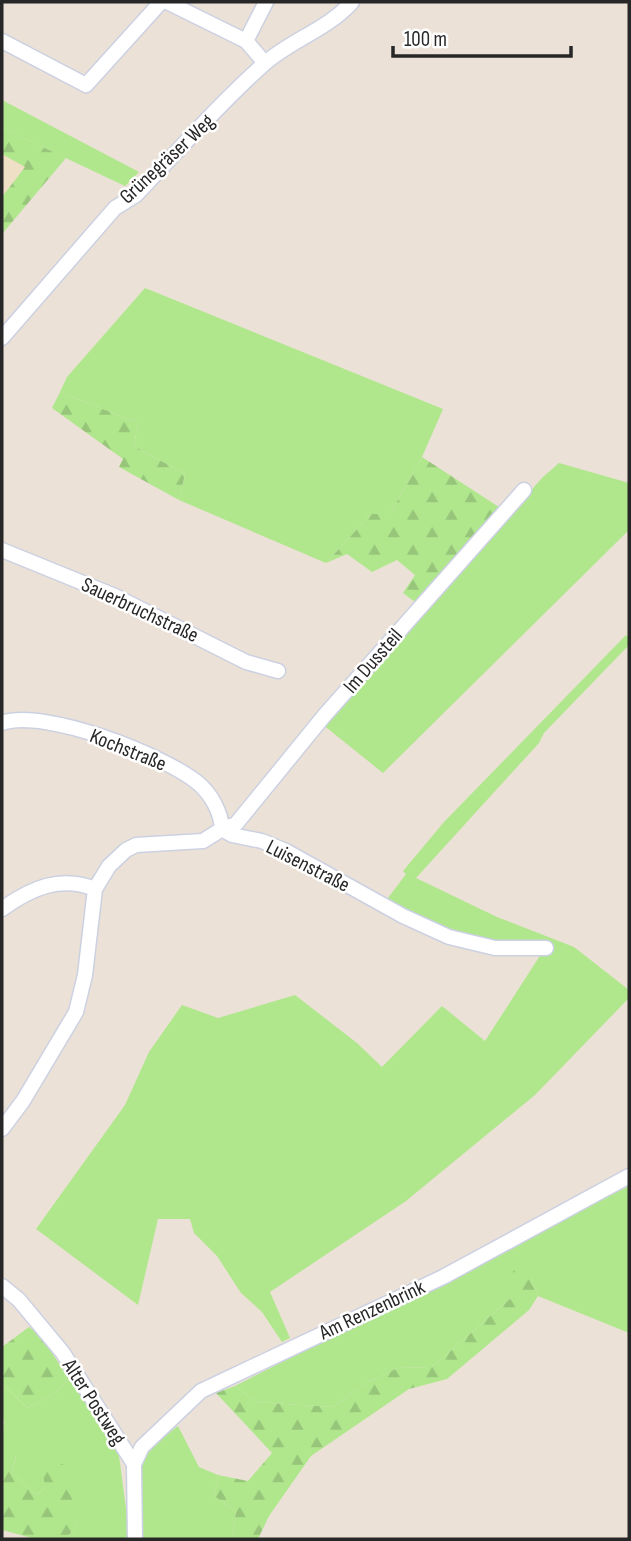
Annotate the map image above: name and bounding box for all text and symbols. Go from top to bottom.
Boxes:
scale bar [393,14,572,58]
text: 100 m [404,27,447,52]
street label: Grünegräser Weg [114,109,220,209]
street label: Sauerbruchstraße [78,572,202,648]
street label: Im Dussteil [338,624,408,698]
street label: Kochstraße [86,723,170,777]
street label: Luisenstraße [262,834,354,898]
street label: Am Renzenbrink [314,1275,429,1346]
street label: Alter Postweg [56,1354,131,1450]

